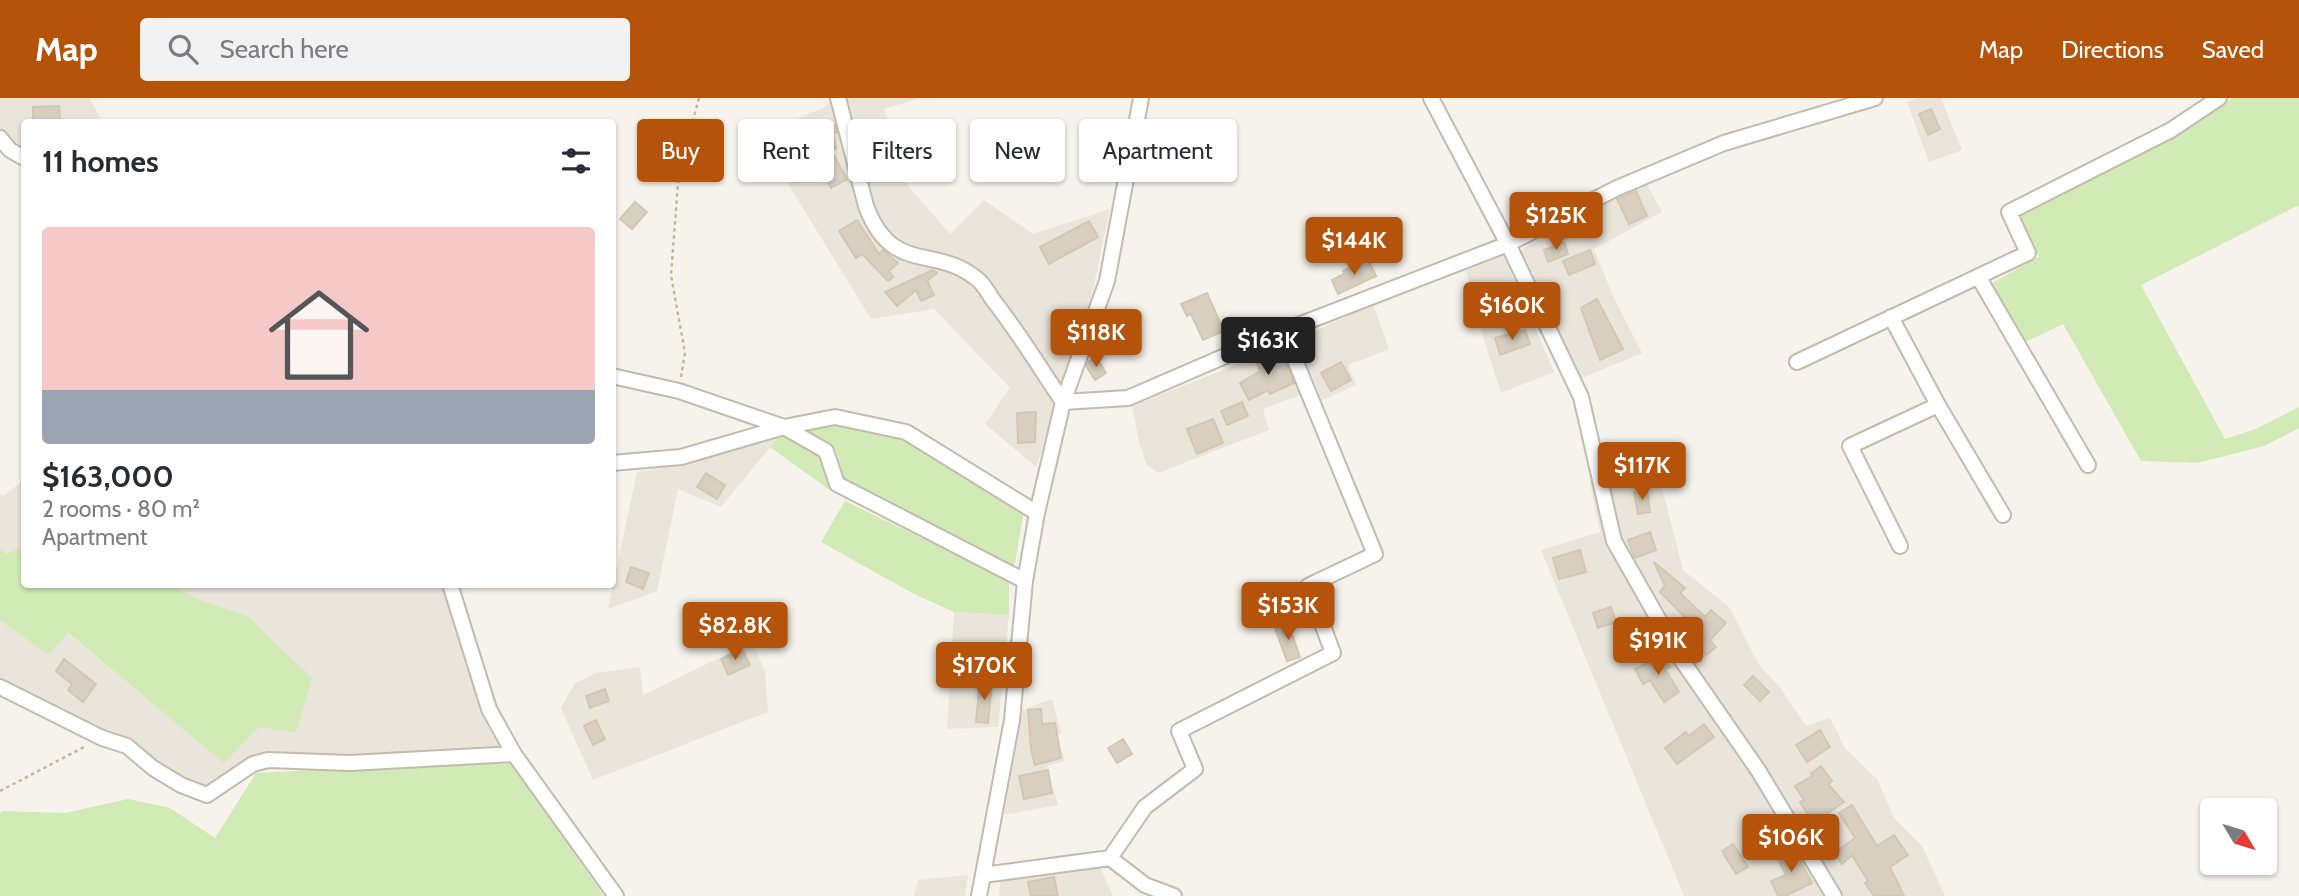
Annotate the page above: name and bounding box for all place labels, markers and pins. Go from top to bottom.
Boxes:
pin: $125K [1507,192,1605,252]
pin: $144K [1305,218,1403,277]
pin: $160K [1463,282,1561,342]
pin: $118K [1047,310,1145,369]
pin: $163K [1219,317,1317,377]
pin: $117K [1593,442,1691,502]
pin: $153K [1239,582,1337,642]
pin: $82.8K [678,602,792,662]
pin: $191K [1609,618,1707,677]
pin: $170K [935,642,1033,702]
pin: $106K [1742,814,1840,874]

